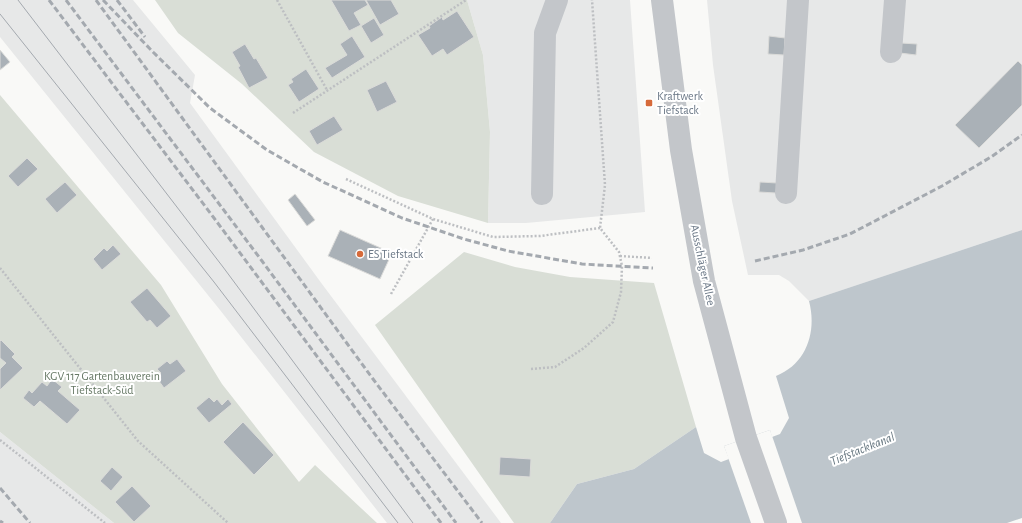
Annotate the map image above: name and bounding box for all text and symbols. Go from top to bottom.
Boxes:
place label: Kraftwerk Tiefstack [657,90,704,116]
marker: Kraftwerk Tiefstack [644,98,654,108]
street label: Ausschläger Allee [689,224,717,306]
place label: ES Tiefstack [368,248,424,260]
marker: ES Tiefstack [355,249,365,259]
park label: KGV 117 Gartenbauverein Tiefstack-Süd [44,370,160,396]
water label: Tiefstackkanal [828,431,897,468]

